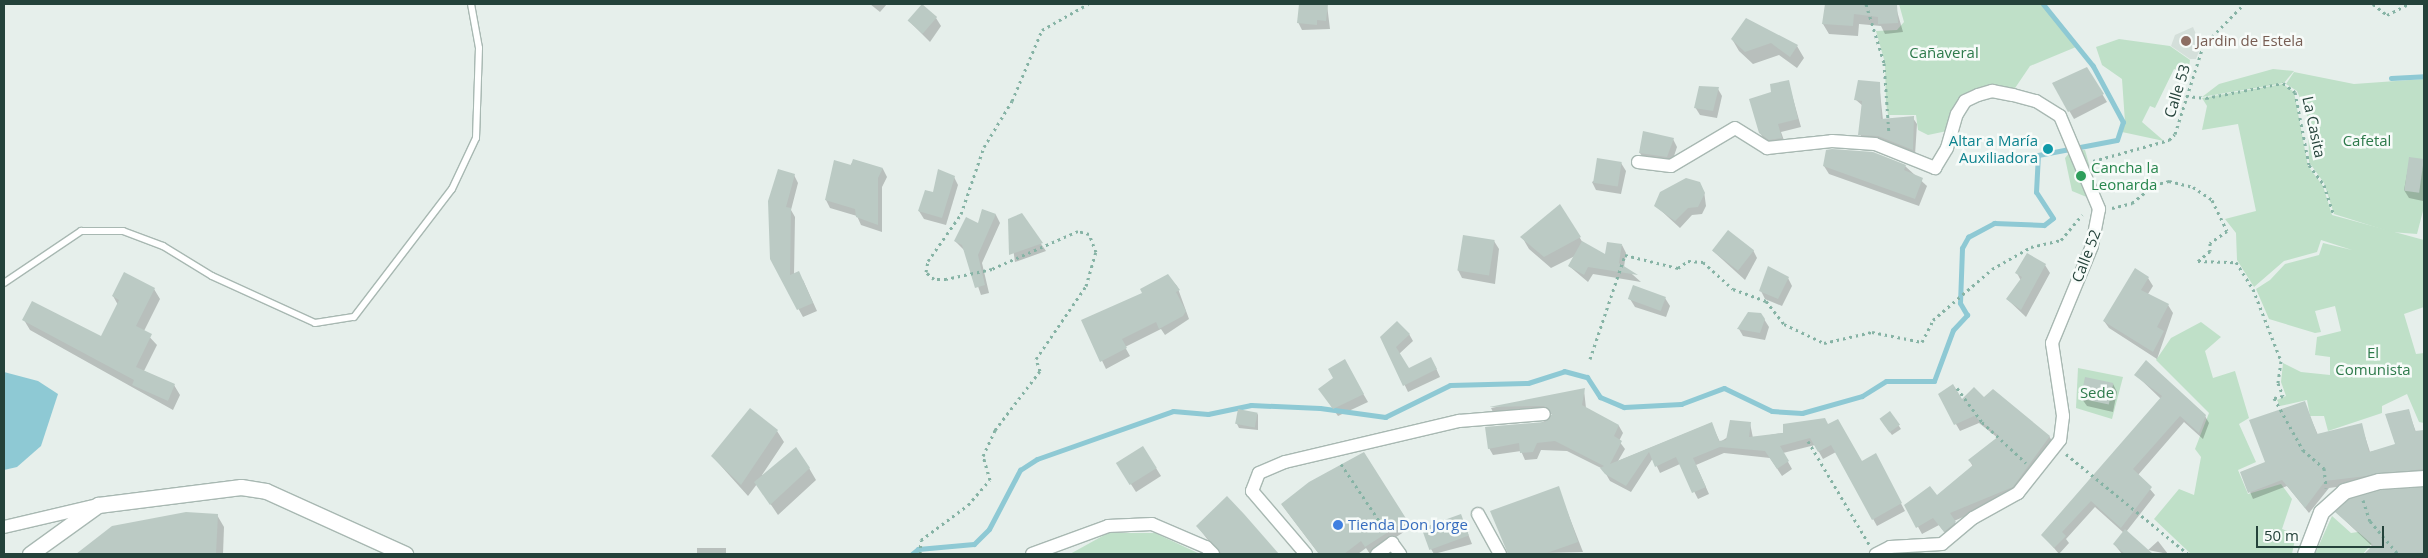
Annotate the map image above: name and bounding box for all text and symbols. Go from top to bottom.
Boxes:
place label: Jardin de Estela [2196,32,2303,50]
marker: Jardin de Estela [2180,35,2192,47]
park label: Cañaveral [1909,44,1979,62]
street label: Calle 53 [2160,62,2194,120]
street label: La Casita [2299,95,2329,159]
place label: Altar a María Auxiliadora [1949,131,2038,166]
park label: Cafetal [2343,132,2391,150]
marker: Altar a María Auxiliadora [2042,143,2054,155]
place label: Cancha la Leonarda [2091,158,2159,193]
marker: Cancha la Leonarda [2075,170,2087,182]
street label: Calle 52 [2068,227,2104,285]
park label: El Comunista [2335,343,2411,378]
park label: Sede [2080,384,2114,402]
place label: Tienda Don Jorge [1348,516,1468,534]
scale bar [2258,516,2386,548]
marker: Tienda Don Jorge [1332,519,1344,531]
text: 50 m [2264,525,2299,545]

